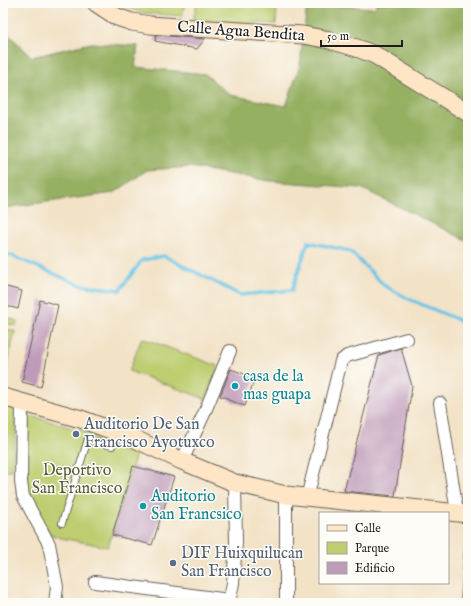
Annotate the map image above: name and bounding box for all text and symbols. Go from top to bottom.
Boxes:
street label: Calle Agua Bendita [177,18,305,46]
scale bar [321,22,402,48]
text: 50 m [327,29,349,44]
place label: casa de la mas guapa [243,367,311,405]
marker: casa de la mas guapa [230,381,240,391]
place label: Auditorio De San Francisco Ayotuxco [83,415,215,453]
marker: Auditorio De San Francisco Ayotuxco [71,429,81,439]
park label: Deportivo San Francisco [32,461,123,499]
place label: Auditorio San Francsico [150,487,242,525]
marker: Auditorio San Francsico [138,501,148,511]
legend [319,512,449,584]
text: Calle [355,521,381,536]
text: Parque [355,541,390,557]
place label: DIF Huixquilucan San Francisco [181,544,304,582]
marker: DIF Huixquilucan San Francisco [168,558,178,568]
text: Edificio [355,561,395,576]

